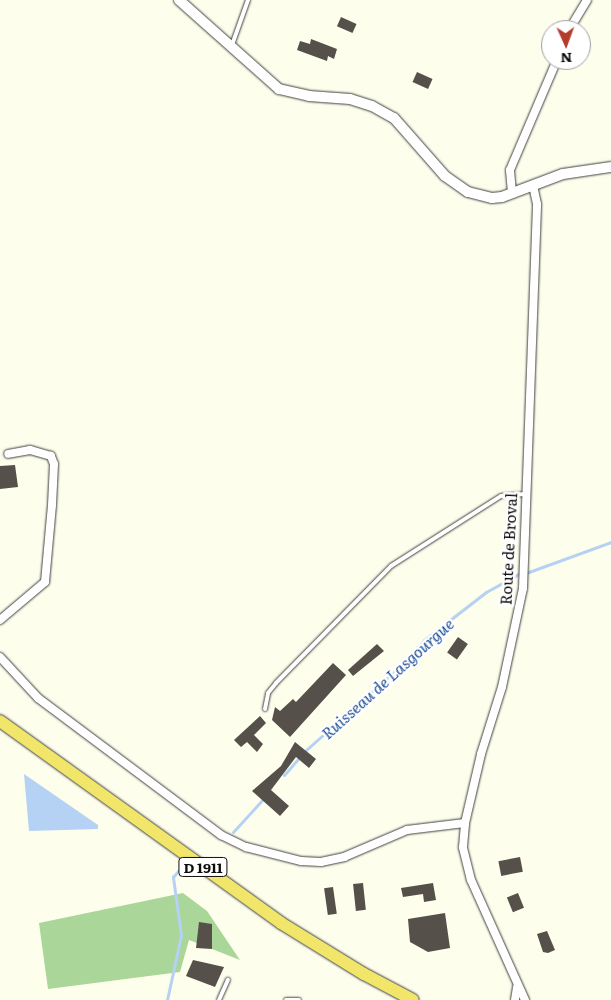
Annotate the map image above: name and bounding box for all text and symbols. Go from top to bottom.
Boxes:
north arrow [541,20,591,70]
text: N [560,49,573,69]
street label: Route de Broval [496,493,520,605]
water label: Ruisseau de Lasgourgue [317,614,457,742]
road number: D 1911 [178,856,228,879]

